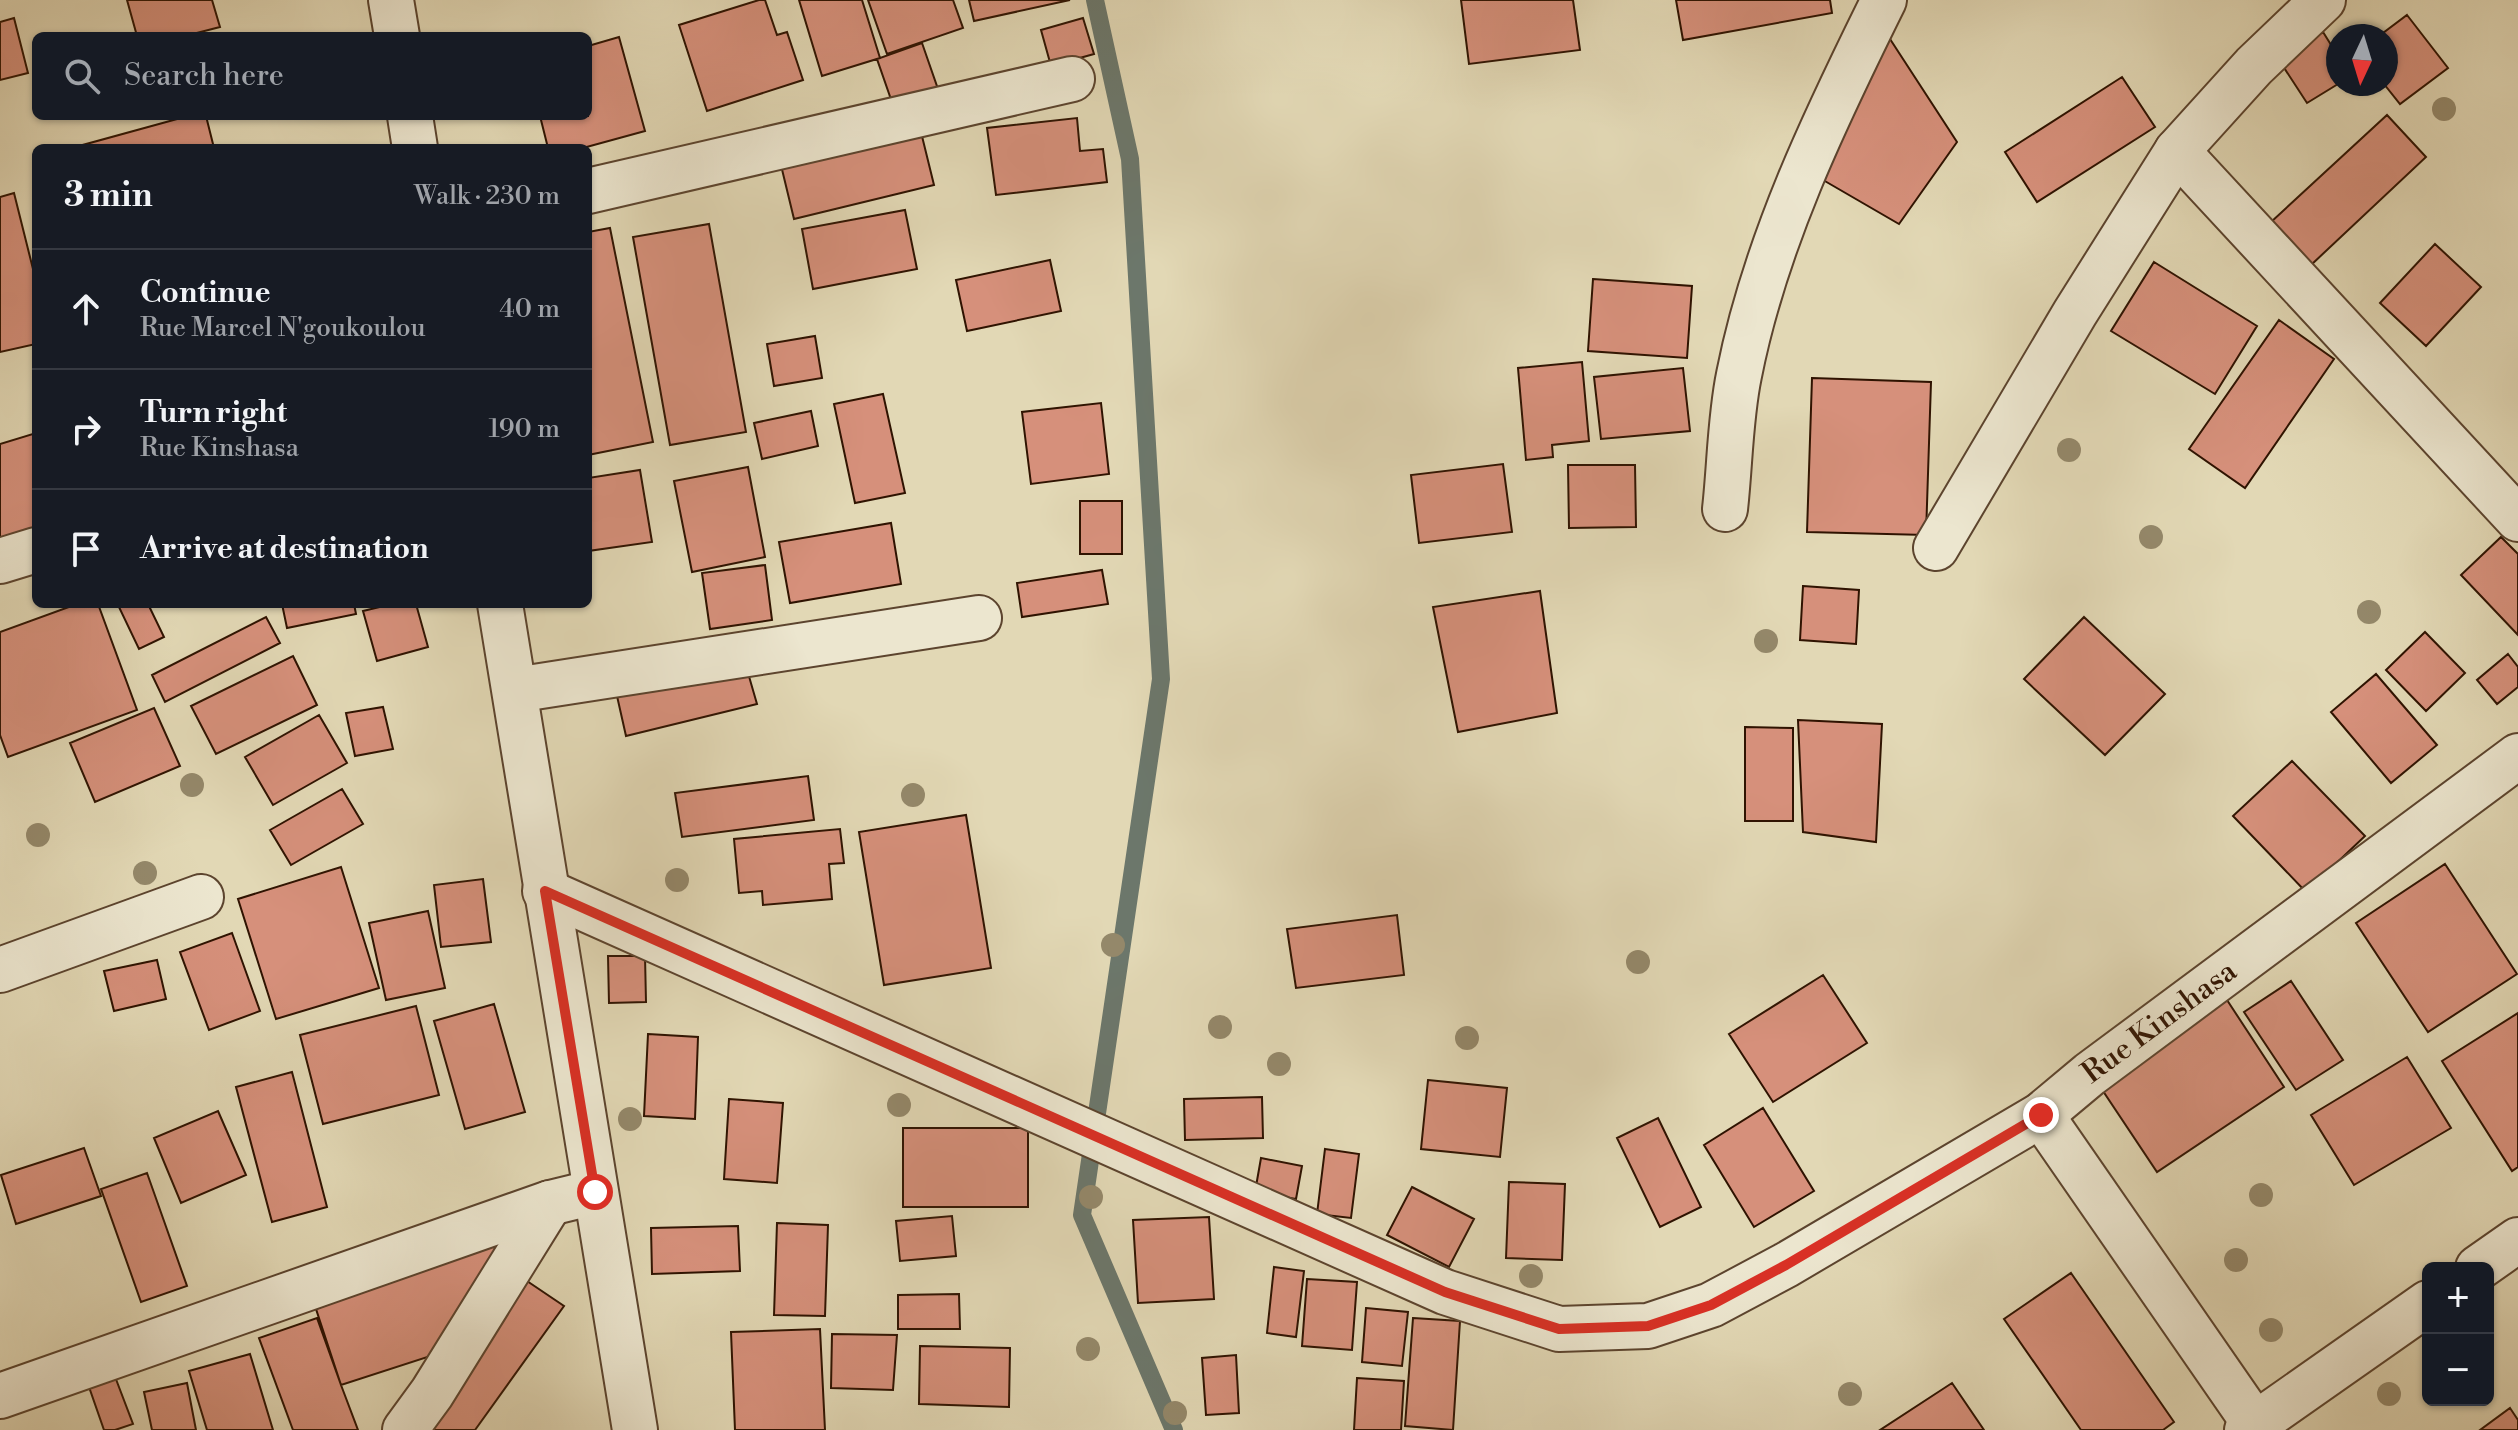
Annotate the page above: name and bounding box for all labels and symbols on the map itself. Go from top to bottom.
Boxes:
north arrow [2326,24,2398,96]
street label: Rue Kinshasa [2075,952,2245,1092]
route end [2023,1097,2059,1133]
route start [577,1174,613,1210]

